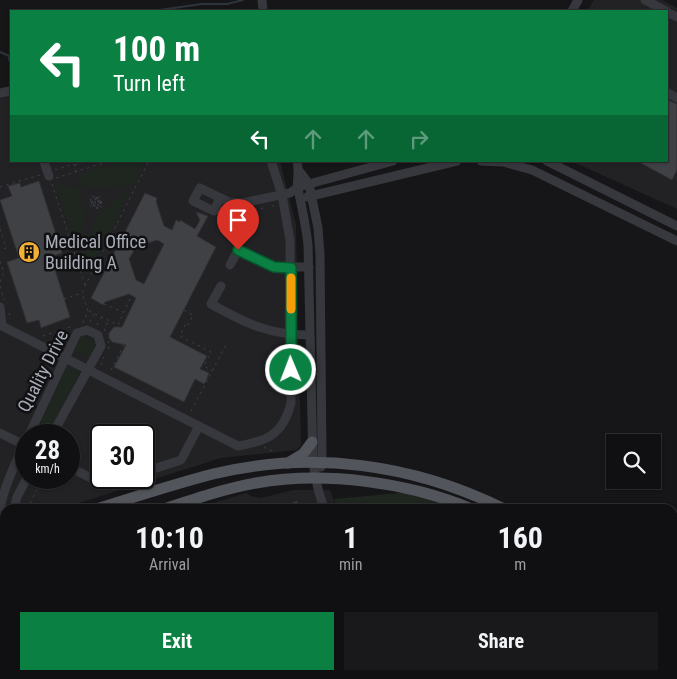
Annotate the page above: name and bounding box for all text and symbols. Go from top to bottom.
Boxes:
text: 100 m [113,29,200,70]
icon: left [30,30,95,95]
text: Turn left [113,71,185,96]
icon: left [246,125,274,153]
icon: ahead [299,125,327,153]
icon: ahead [352,125,380,153]
icon: right [405,125,433,153]
pin [217,199,259,250]
icon: arrive [224,206,252,234]
place label: Medical Office Building A [45,231,146,273]
building icon: Medical Office Building A [17,240,41,264]
street label: Quality Drive [13,326,72,415]
position arrow [264,343,316,395]
speed limit sign: 30 [90,424,155,489]
map controls [606,434,661,489]
button: search [606,434,661,489]
text: 28 [35,436,60,465]
text: km/h [35,462,60,476]
text: 10:10 [135,520,204,555]
text: 1 [343,520,358,555]
text: 160 [497,520,543,555]
text: Arrival [149,555,190,574]
text: min [339,555,362,574]
text: m [514,555,526,574]
button: Exit [20,612,334,670]
button: Share [344,612,658,670]

